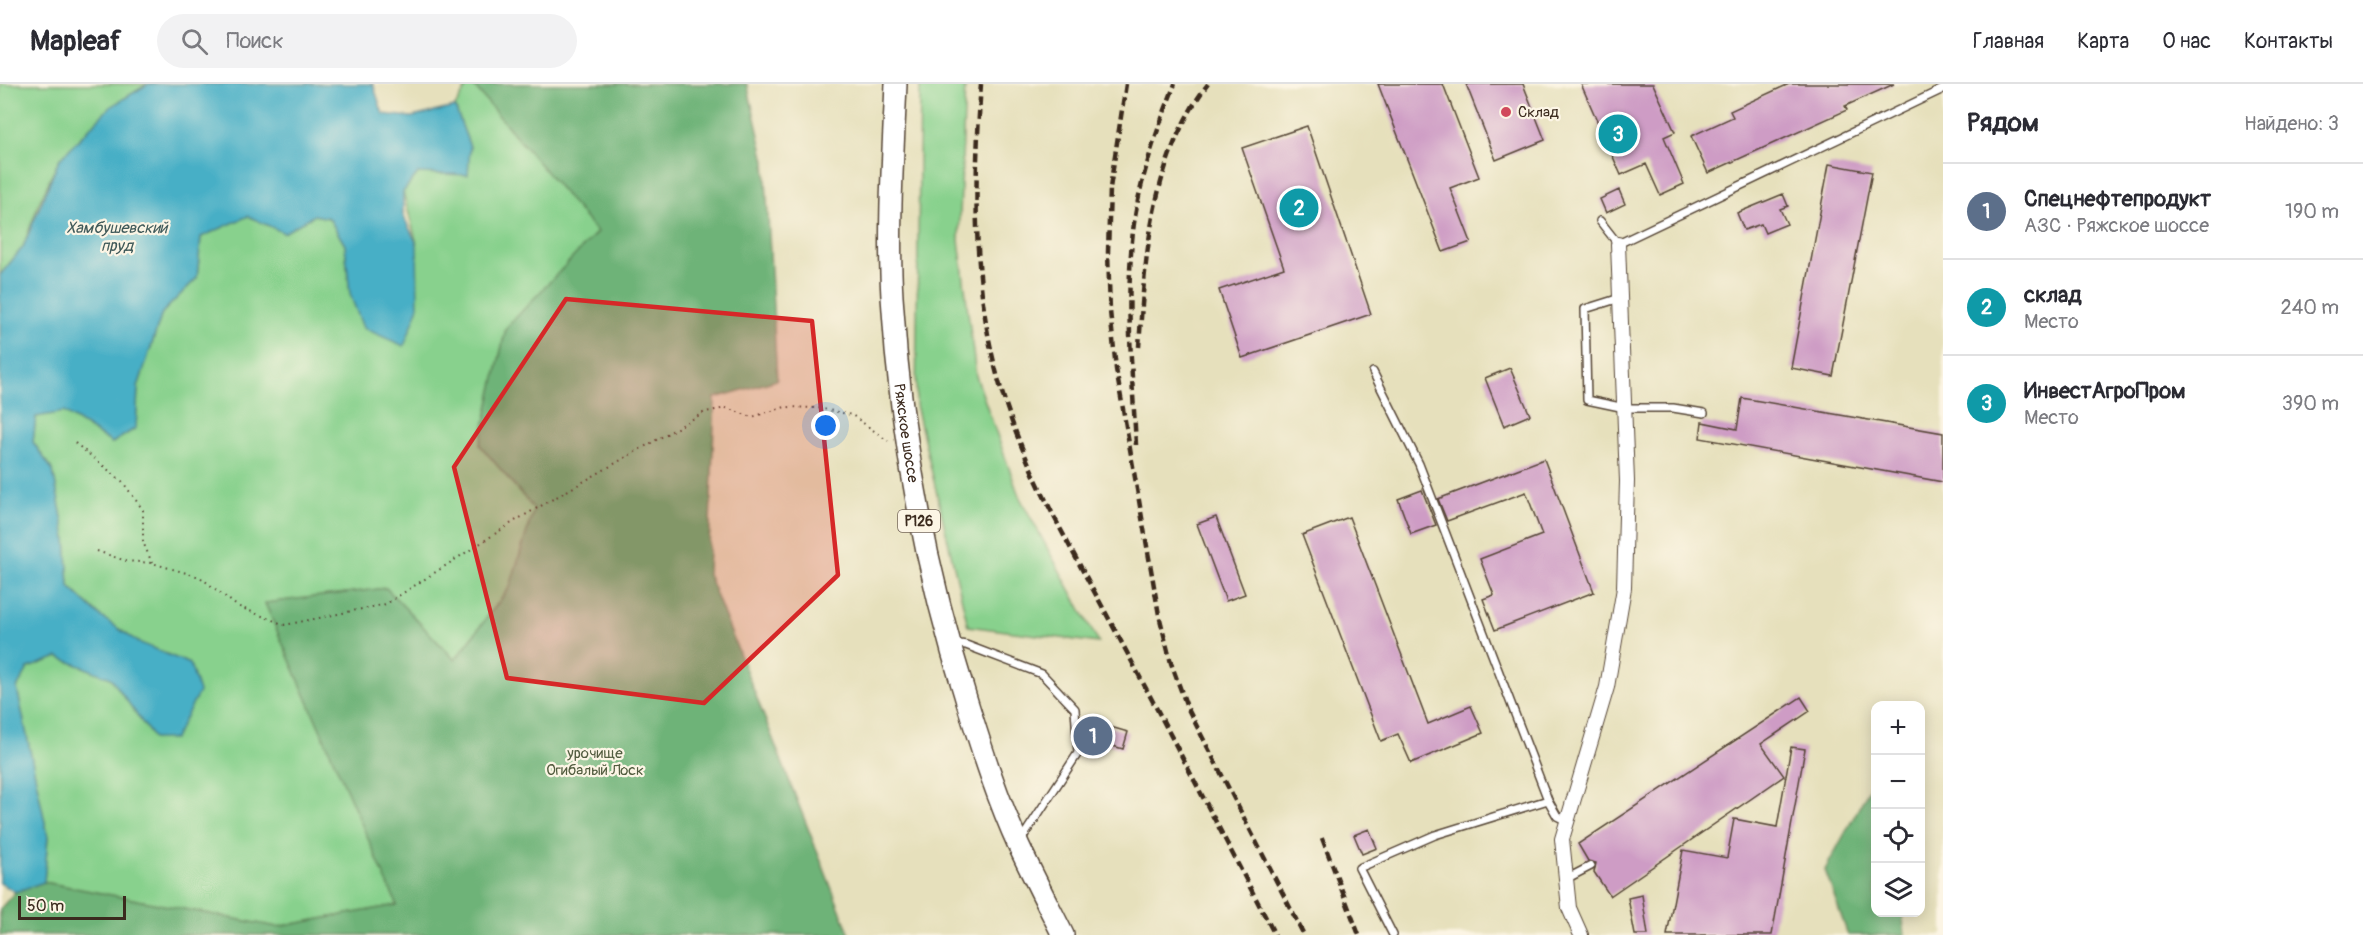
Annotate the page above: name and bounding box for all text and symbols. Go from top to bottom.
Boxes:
search box [157,14,577,68]
text: Mapleaf [30,24,121,59]
icon: search [178,25,211,58]
text: Поиск [226,27,284,55]
text: Главная [1973,28,2044,55]
text: Карта [2077,28,2129,55]
text: О нас [2162,28,2211,55]
text: Контакты [2244,28,2333,55]
place label: Склад [1518,103,1559,122]
marker: Склад [1499,105,1513,119]
text: Рядом [1967,107,2039,139]
text: Найдено: 3 [2244,111,2339,136]
pin: 3 [1598,112,1638,156]
text: Спецнефтепродукт [2024,185,2211,213]
pin: 2 [1280,186,1318,230]
text: 1 [1983,199,1990,224]
text: 190 m [2285,199,2339,224]
text: АЗС · Ряжское шоссе [2024,213,2209,238]
water label: Хамбушевский пруд [67,218,169,256]
text: склад [2024,281,2082,309]
text: 2 [1981,295,1992,320]
text: 240 m [2280,295,2339,320]
text: Место [2024,309,2079,334]
text: ИнвестАгроПром [2024,377,2185,405]
street label: Ряжское шоссе [890,383,923,485]
text: 3 [1981,391,1992,416]
text: 390 m [2282,391,2339,416]
text: Место [2024,405,2079,430]
your location [811,411,840,440]
road number: Р126 [898,510,940,532]
map controls [1871,701,1925,917]
button: + [1871,701,1925,755]
pin: 1 [1074,714,1112,758]
park label: урочище Огибалый Лоск [546,744,644,780]
button: − [1871,755,1925,809]
button: locate [1871,809,1925,863]
button: layers [1871,863,1925,917]
scale bar [18,893,126,920]
text: 50 m [27,896,64,916]

